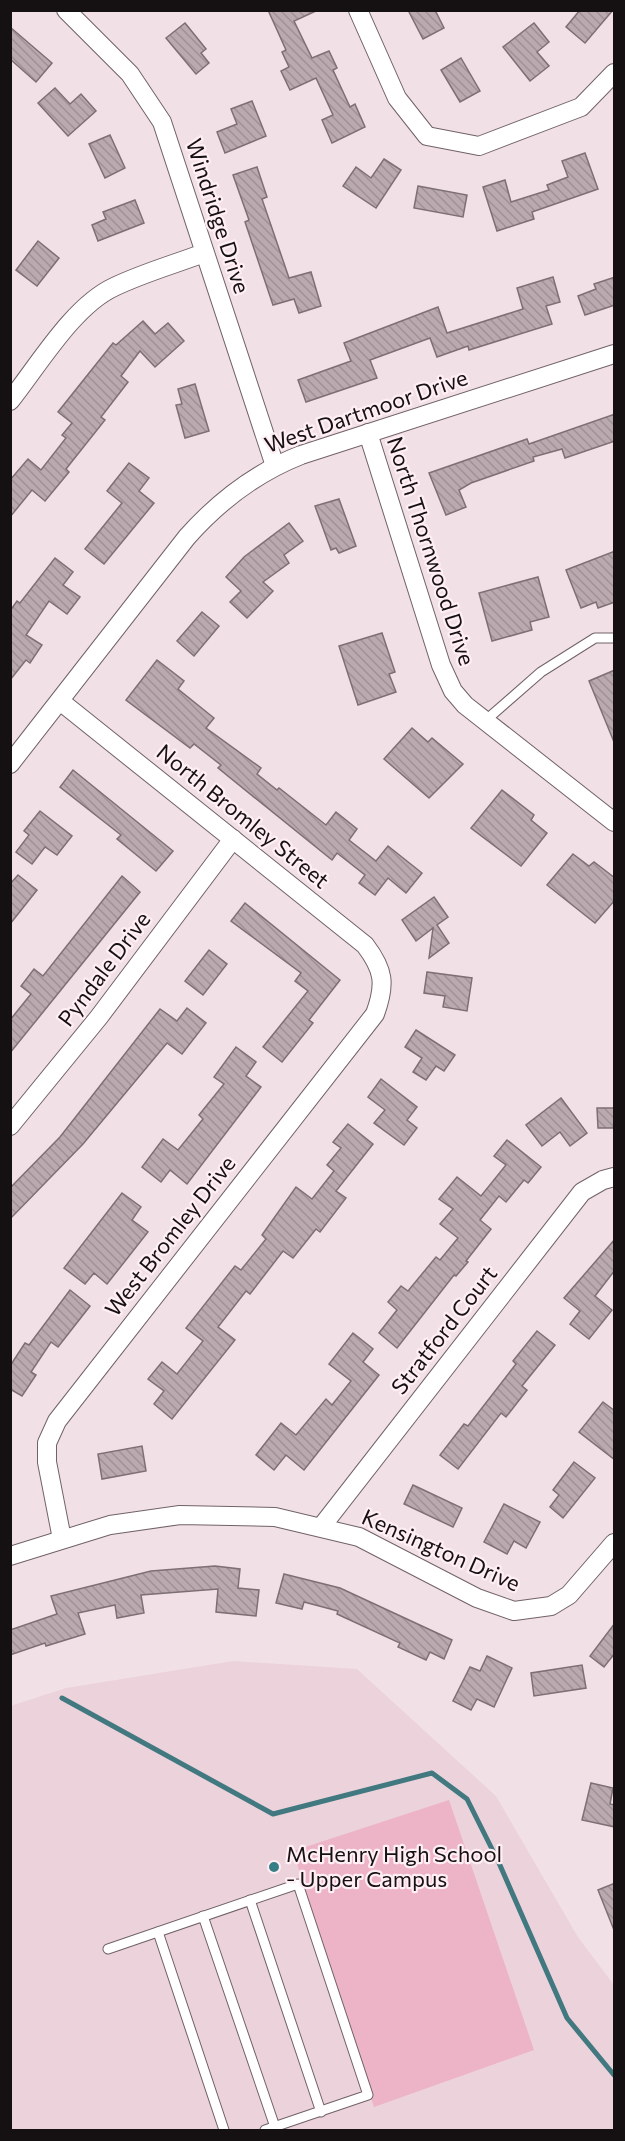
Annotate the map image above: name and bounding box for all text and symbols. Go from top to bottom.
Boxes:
street label: Windridge Drive [181,135,256,297]
street label: West Dartmoor Drive [261,363,471,458]
street label: North Thornwood Drive [382,433,481,669]
street label: North Bromley Street [152,738,335,893]
street label: Pyndale Drive [52,906,155,1031]
street label: West Bromley Drive [99,1150,241,1321]
street label: Stratford Court [385,1260,502,1399]
street label: Kensington Drive [358,1503,525,1597]
place label: McHenry High School - Upper Campus [286,1840,502,1892]
marker: McHenry High School - Upper Campus [267,1860,281,1874]

